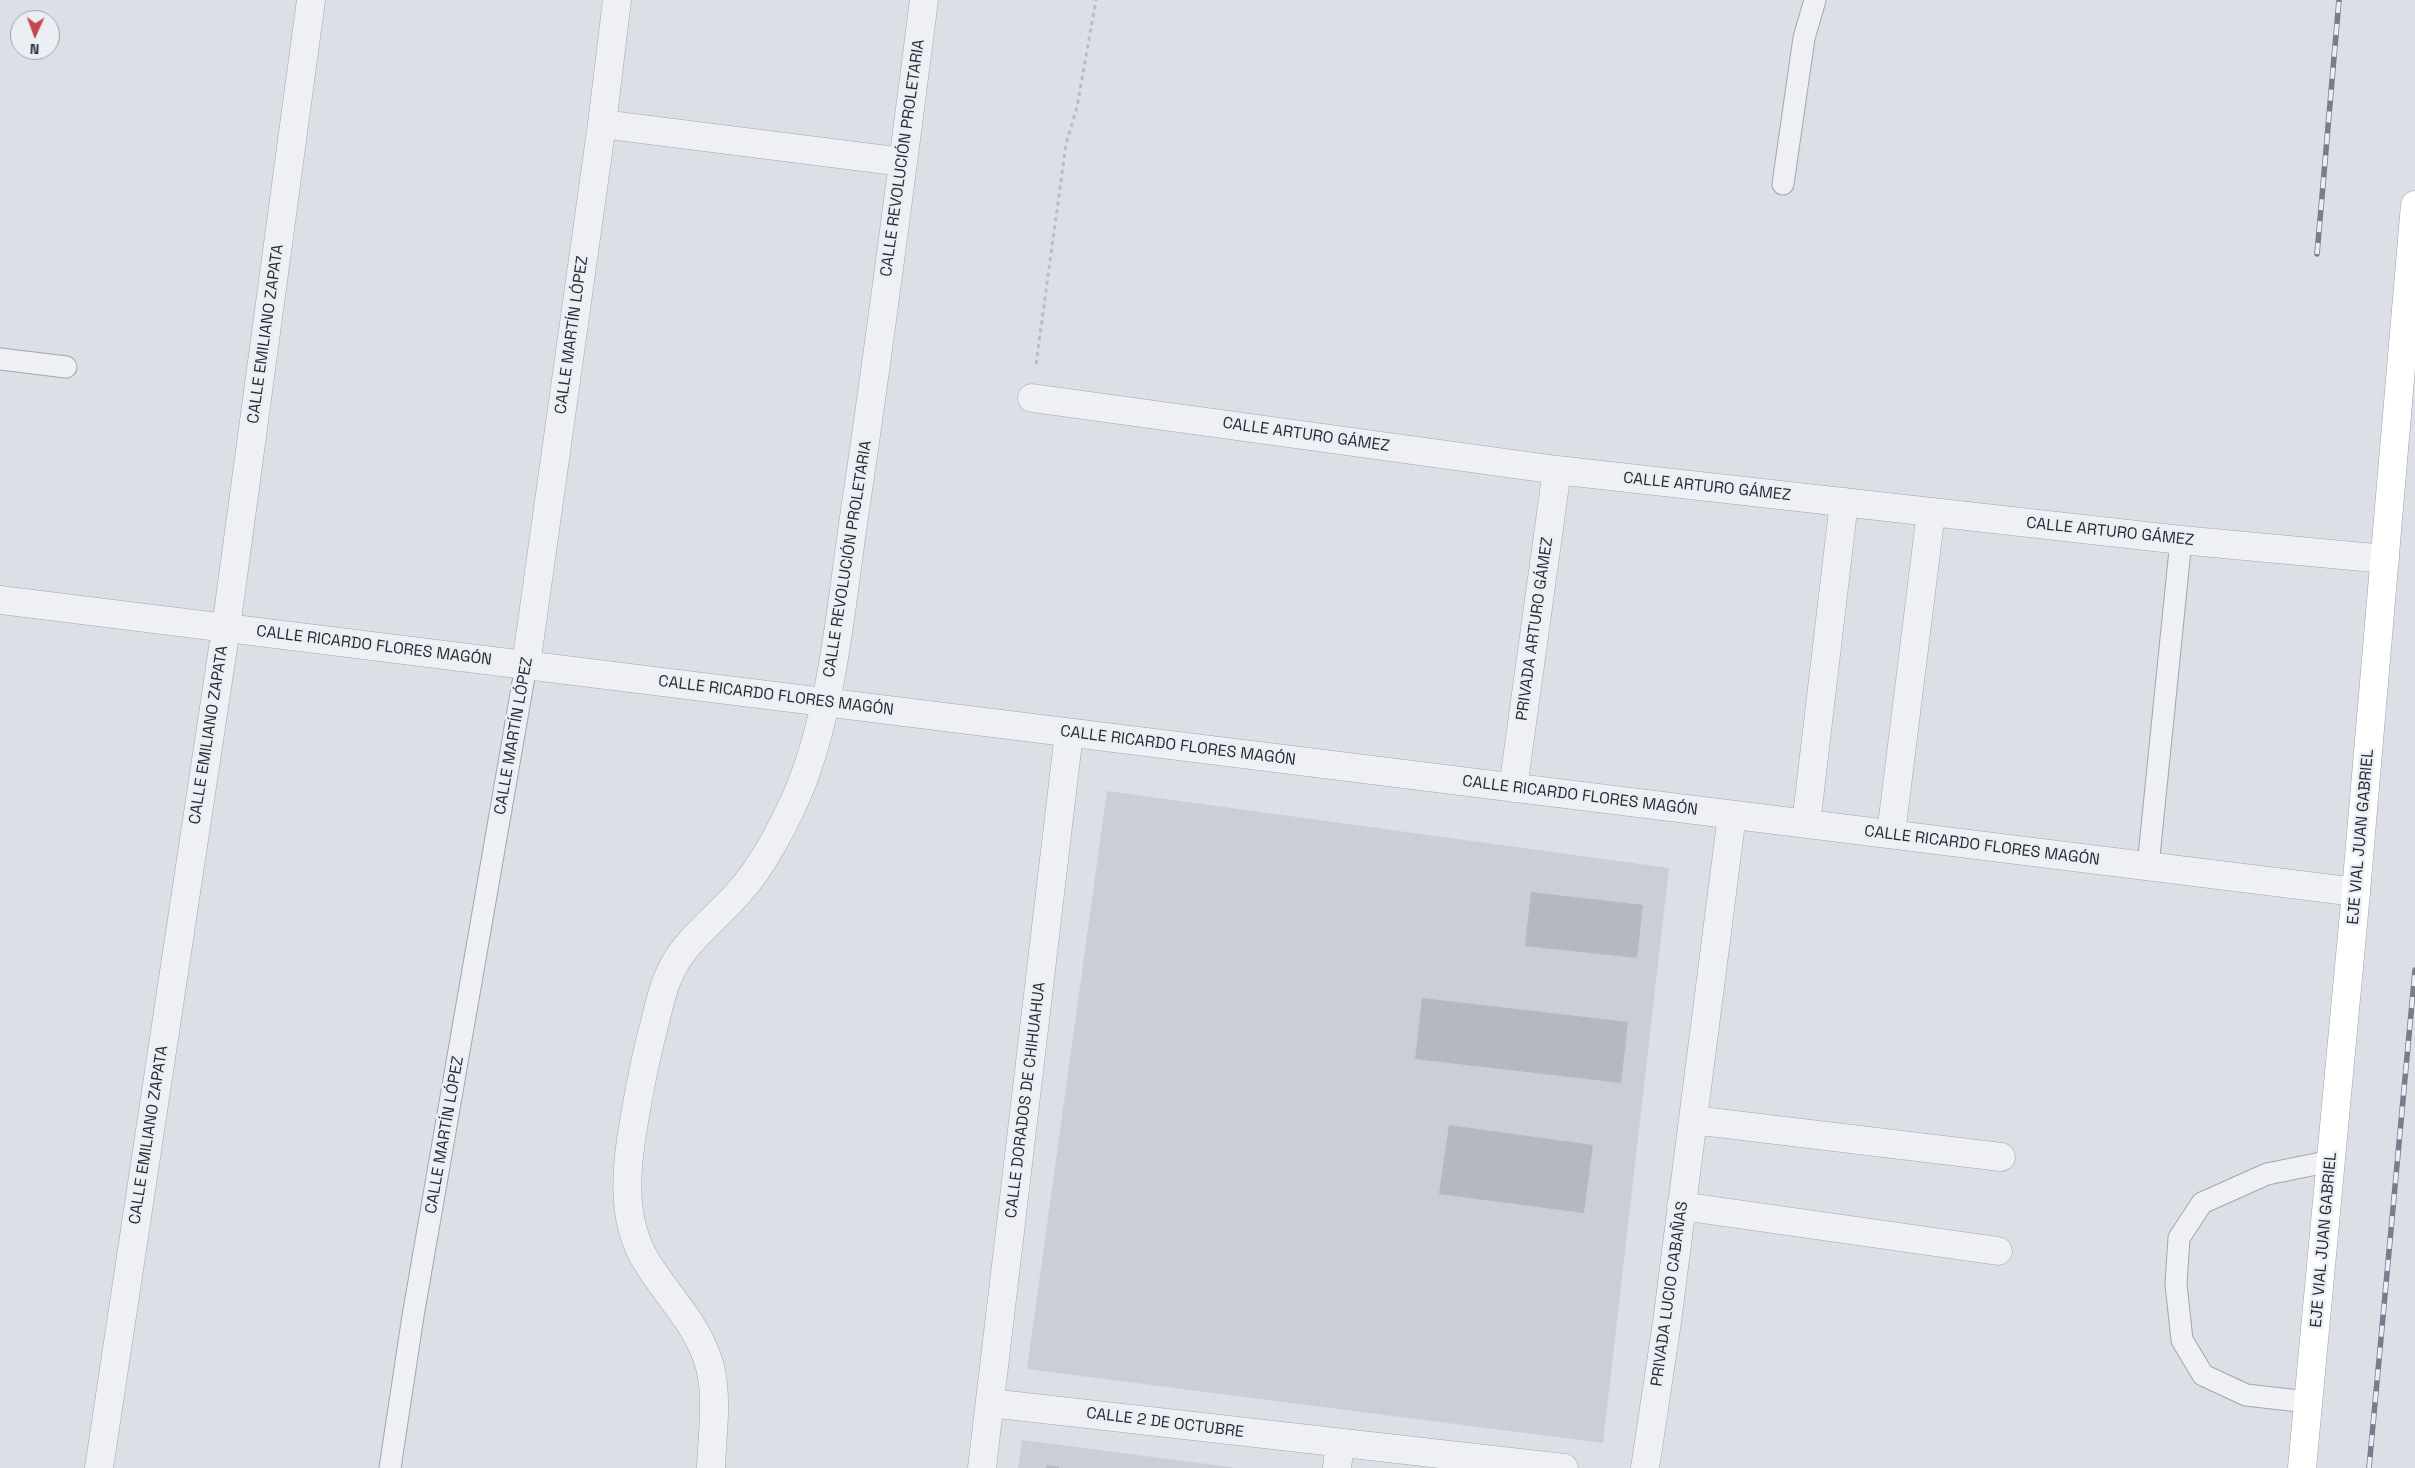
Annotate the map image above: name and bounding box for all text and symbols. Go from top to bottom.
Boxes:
north arrow [10,10,60,60]
street label: CALLE REVOLUCIÓN PROLETARIA [877,38,929,278]
text: N [30,40,40,58]
street label: CALLE EMILIANO ZAPATA [244,243,288,425]
street label: CALLE MARTÍN LÓPEZ [551,255,593,415]
street label: CALLE ARTURO GÁMEZ [1221,414,1391,456]
street label: CALLE REVOLUCIÓN PROLETARIA [820,439,876,679]
street label: CALLE ARTURO GÁMEZ [1622,469,1792,505]
street label: CALLE ARTURO GÁMEZ [2025,514,2195,550]
street label: PRIVADA ARTURO GÁMEZ [1513,536,1557,722]
street label: CALLE RICARDO FLORES MAGÓN [255,622,493,670]
street label: CALLE EMILIANO ZAPATA [185,644,233,826]
street label: CALLE MARTÍN LÓPEZ [491,656,537,816]
street label: CALLE RICARDO FLORES MAGÓN [657,672,895,720]
street label: CALLE RICARDO FLORES MAGÓN [1059,722,1297,770]
street label: EJE VIAL JUAN GABRIEL [2344,748,2378,926]
street label: CALLE RICARDO FLORES MAGÓN [1461,772,1699,820]
street label: CALLE RICARDO FLORES MAGÓN [1863,822,2101,870]
street label: CALLE DORADOS DE CHIHUAHUA [1002,981,1050,1219]
street label: CALLE EMILIANO ZAPATA [125,1044,173,1226]
street label: CALLE MARTÍN LÓPEZ [422,1055,468,1215]
street label: EJE VIAL JUAN GABRIEL [2307,1151,2341,1329]
street label: PRIVADA LUCIO CABAÑAS [1647,1200,1693,1388]
street label: CALLE 2 DE OCTUBRE [1085,1404,1245,1442]

